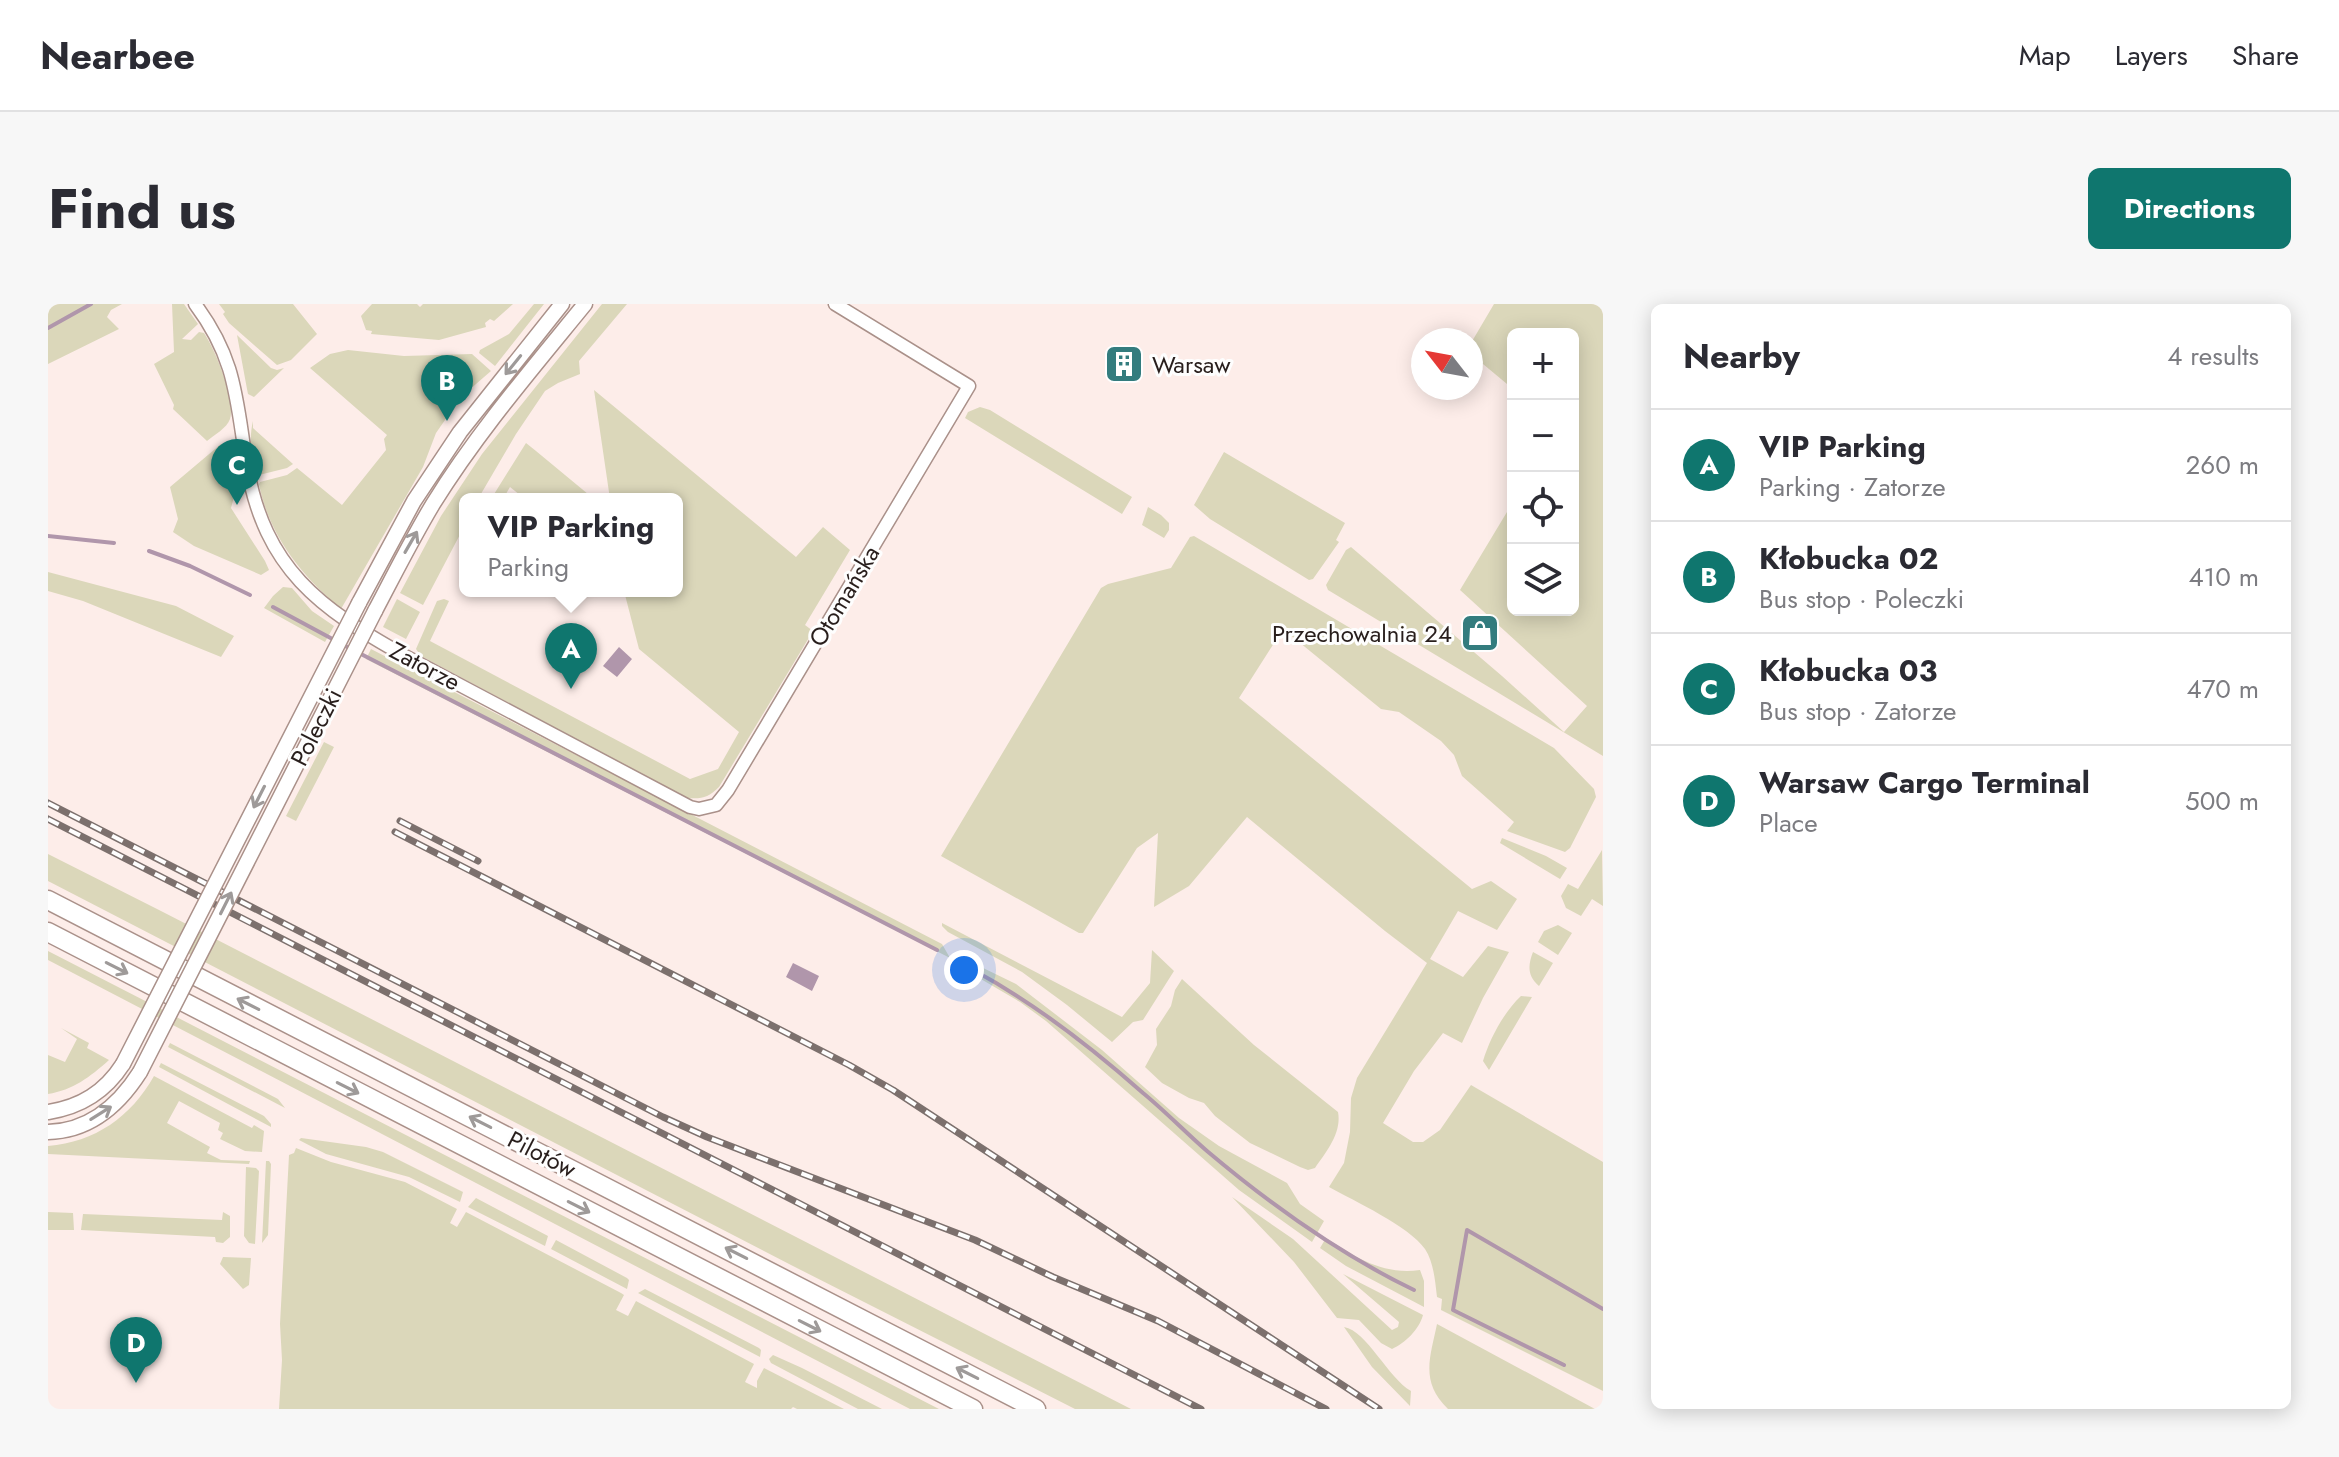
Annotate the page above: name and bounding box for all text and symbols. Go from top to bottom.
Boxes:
text: Nearbee [40,28,195,83]
text: Map [2019,35,2071,76]
text: Layers [2115,35,2188,76]
text: Share [2232,35,2299,76]
text: Find us [48,168,236,249]
button: Directions [2088,168,2291,249]
north arrow [1411,328,1483,400]
map controls [1507,328,1579,616]
button: + [1507,328,1579,400]
text: Nearby [1683,332,1800,381]
text: 4 results [2167,337,2259,375]
building icon: Warsaw [1103,343,1145,385]
place label: Warsaw [1152,347,1231,382]
one-way arrow [504,354,522,375]
pin: B [421,355,473,421]
button: − [1507,400,1579,472]
text: VIP Parking [1759,425,1926,468]
pin: C [211,439,263,505]
text: A [1699,446,1719,484]
text: 260 m [2186,446,2259,484]
text: Parking · Zatorze [1759,468,1946,506]
button: locate [1507,472,1579,544]
popup [459,493,683,597]
text: VIP Parking [488,505,654,548]
one-way arrow [403,531,419,554]
text: Kłobucka 02 [1759,537,1938,580]
street label: Otomańska [800,539,888,653]
button: layers [1507,544,1579,616]
text: Parking [488,548,569,586]
text: B [1700,558,1718,596]
text: 410 m [2188,558,2259,596]
text: Bus stop · Poleczki [1759,580,1964,618]
shop icon: Przechowalnia 24 [1459,612,1501,654]
place label: Przechowalnia 24 [1272,616,1452,651]
pin: A [545,623,597,689]
street label: Zatorze [383,633,467,699]
text: Kłobucka 03 [1759,649,1937,692]
text: C [1700,670,1718,708]
text: 470 m [2187,670,2259,708]
street label: Poleczki [282,682,350,772]
text: Bus stop · Zatorze [1759,692,1956,730]
text: Warsaw Cargo Terminal [1759,761,2090,804]
text: D [1699,782,1719,820]
text: 500 m [2185,782,2259,820]
one-way arrow [251,785,267,809]
text: Place [1759,804,1818,842]
one-way arrow [219,891,235,915]
your location [944,950,984,990]
one-way arrow [105,961,129,977]
one-way arrow [237,995,261,1011]
one-way arrow [336,1080,360,1096]
one-way arrow [90,1105,112,1122]
one-way arrow [468,1114,492,1130]
street label: Pilotów [502,1122,583,1186]
one-way arrow [567,1199,591,1215]
one-way arrow [725,1245,749,1261]
pin: D [110,1317,162,1383]
one-way arrow [798,1319,822,1334]
one-way arrow [955,1365,979,1381]

